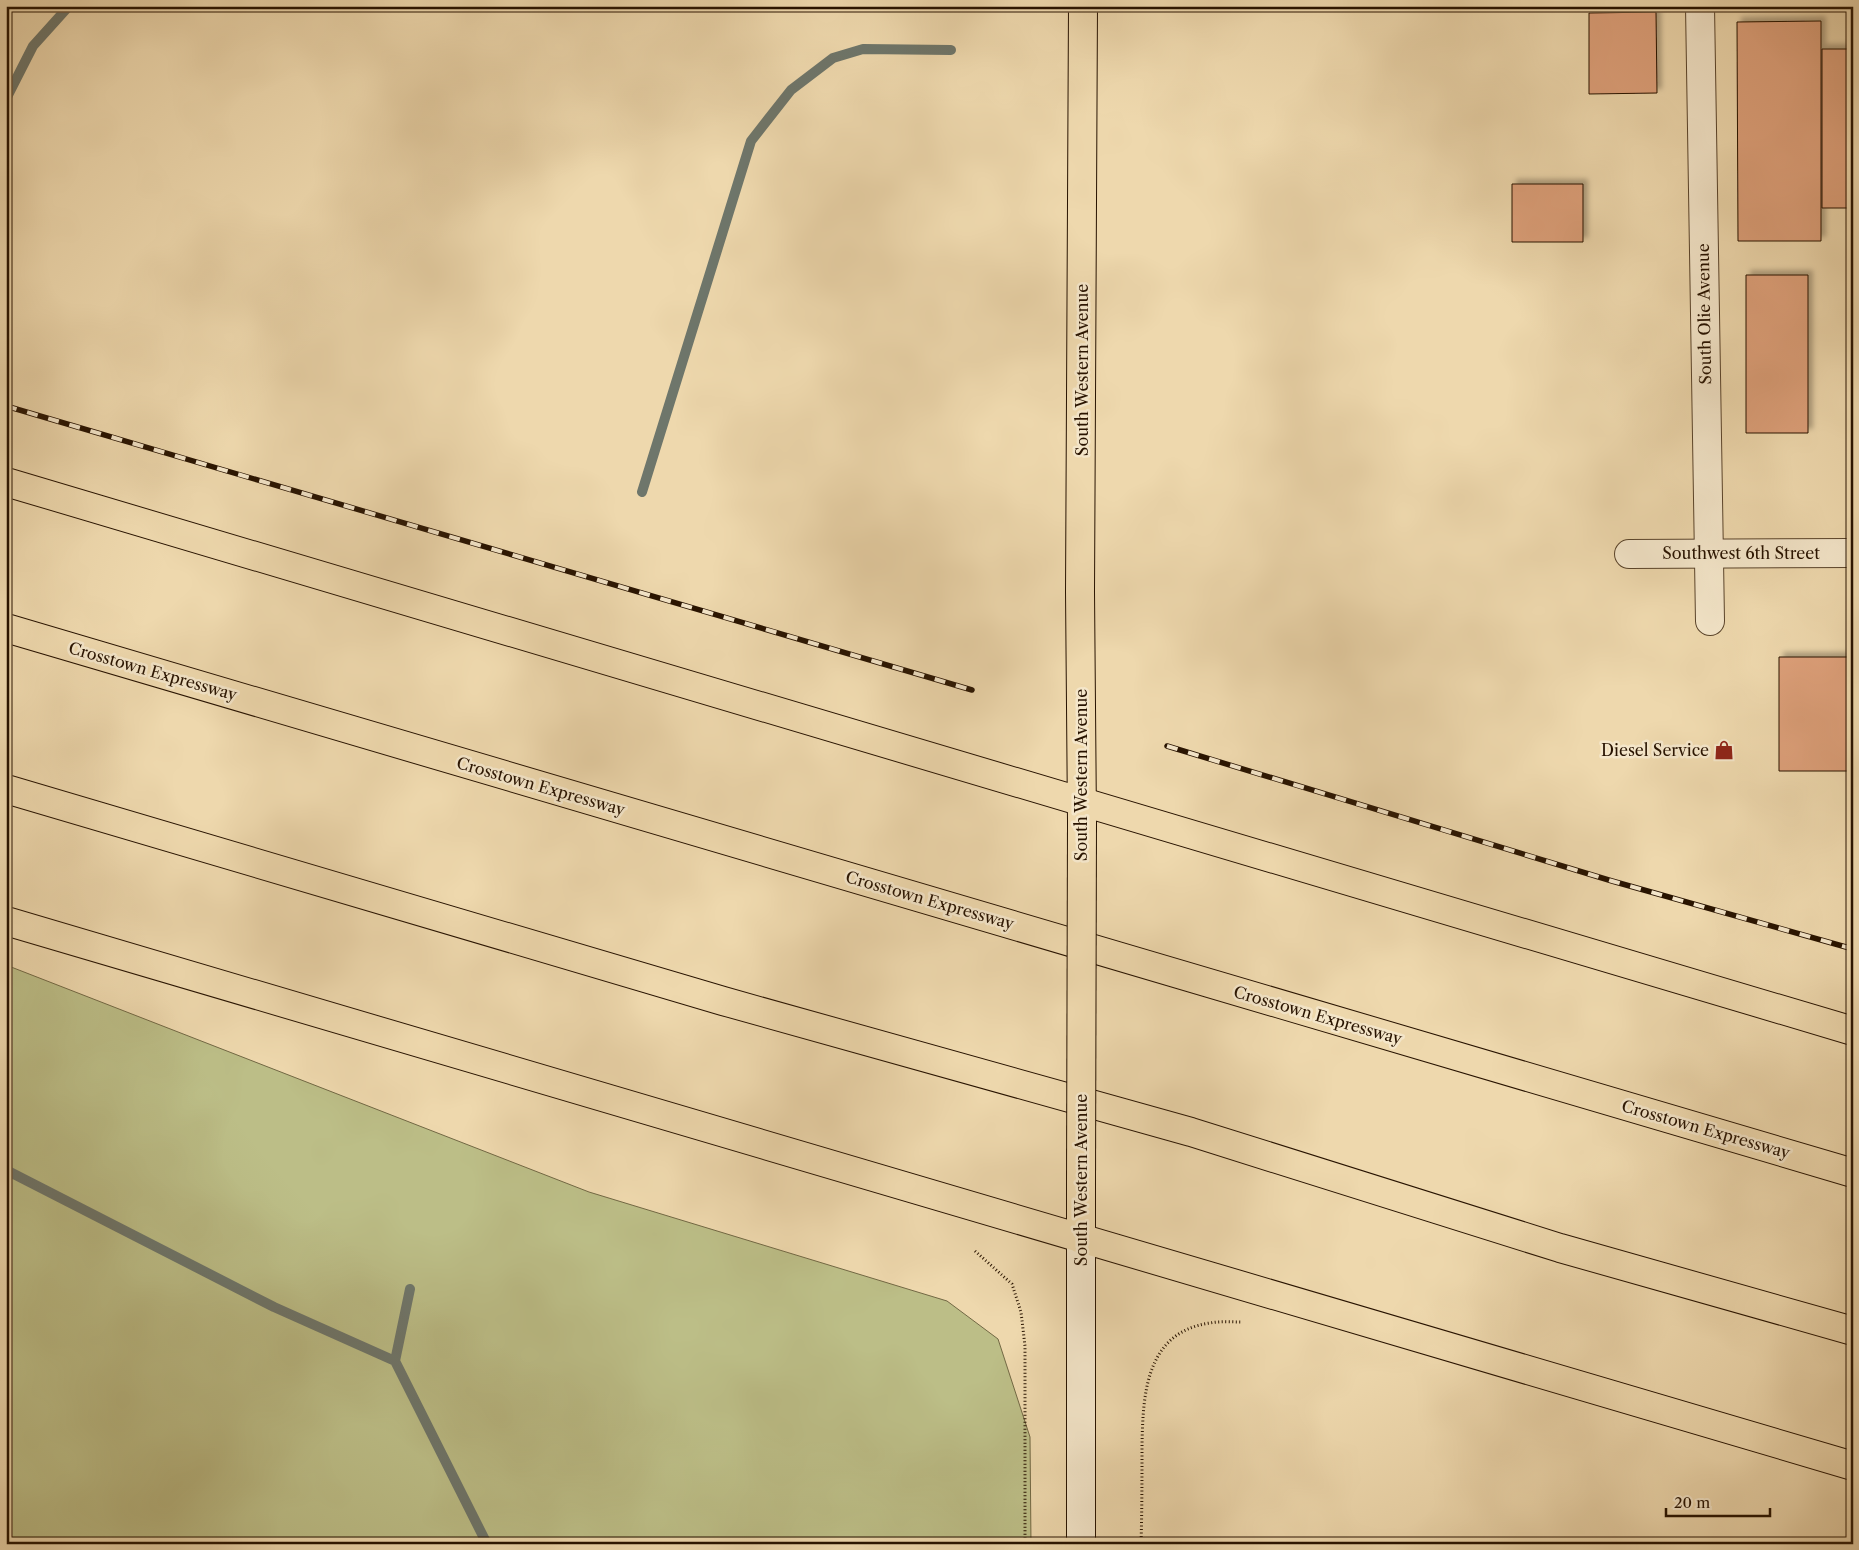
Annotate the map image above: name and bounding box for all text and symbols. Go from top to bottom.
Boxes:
street label: South Olie Avenue [1693,243,1715,385]
street label: South Western Avenue [1072,284,1092,456]
street label: Southwest 6th Street [1662,543,1820,563]
street label: Crosstown Expressway [66,637,241,705]
street label: South Western Avenue [1071,689,1091,861]
shop icon: Diesel Service [1713,739,1735,761]
place label: Diesel Service [1601,740,1709,760]
street label: Crosstown Expressway [454,752,629,820]
street label: Crosstown Expressway [843,866,1018,934]
street label: Crosstown Expressway [1231,981,1406,1049]
street label: South Western Avenue [1071,1094,1091,1266]
street label: Crosstown Expressway [1619,1095,1794,1163]
scale bar [1666,1485,1770,1517]
text: 20 m [1674,1493,1710,1512]

